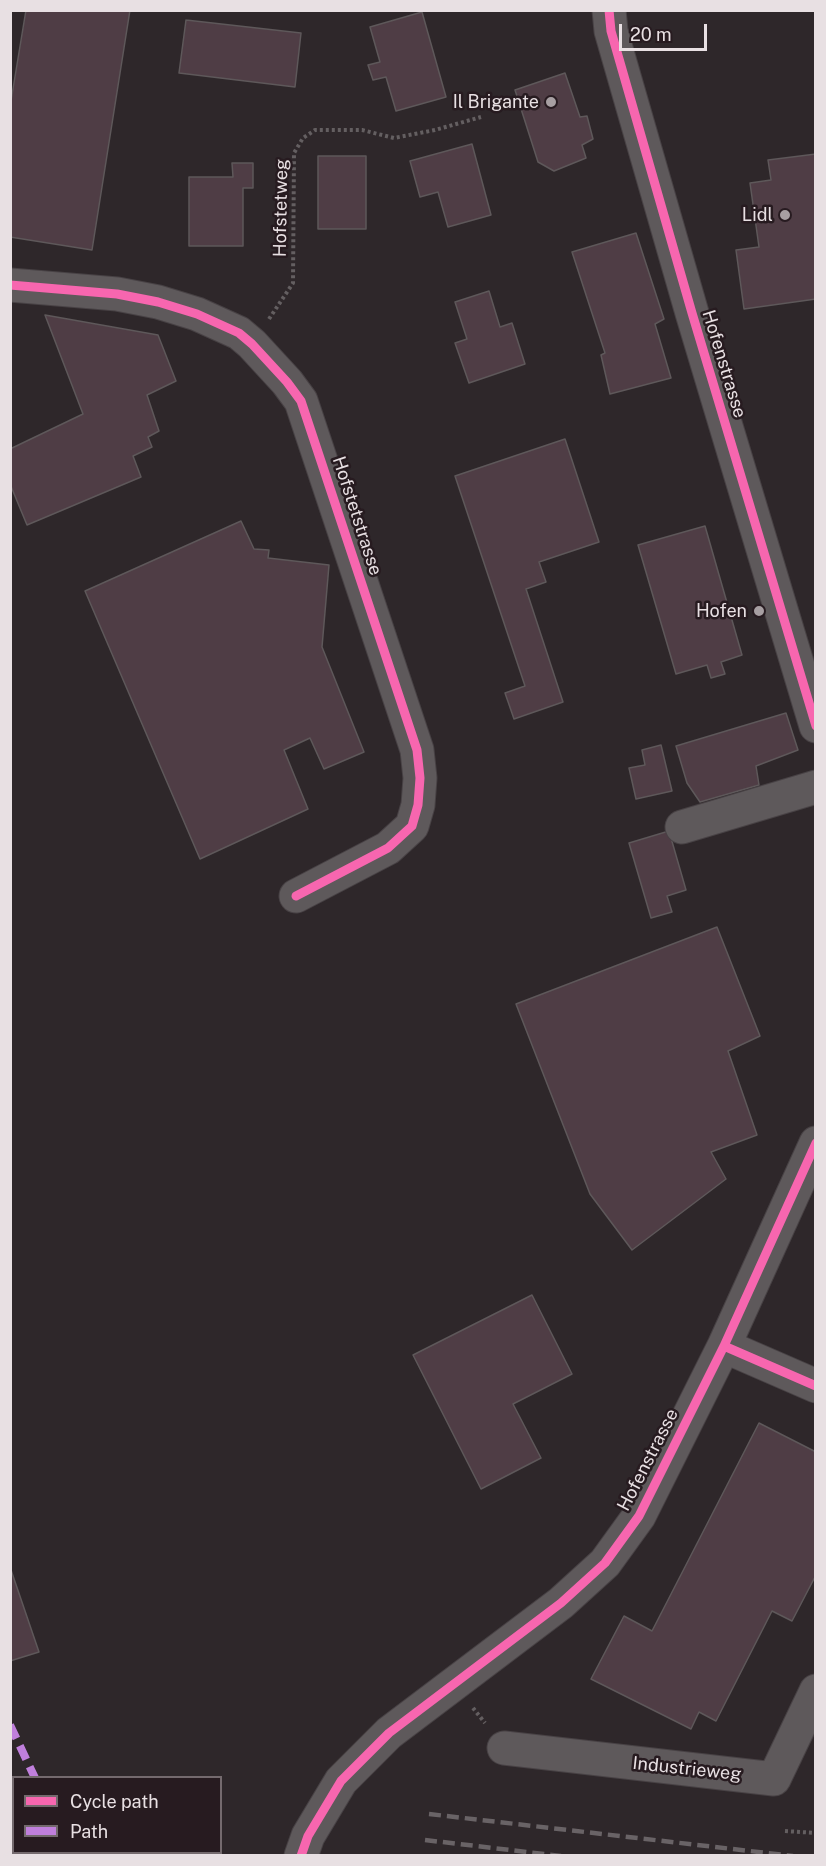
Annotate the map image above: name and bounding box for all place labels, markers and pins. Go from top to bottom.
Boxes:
place label: Il Brigante [453,91,539,113]
marker: Il Brigante [544,95,558,109]
place label: Lidl [742,204,773,226]
marker: Lidl [778,208,792,222]
place label: Hofen [696,600,747,622]
marker: Hofen [752,604,766,618]

